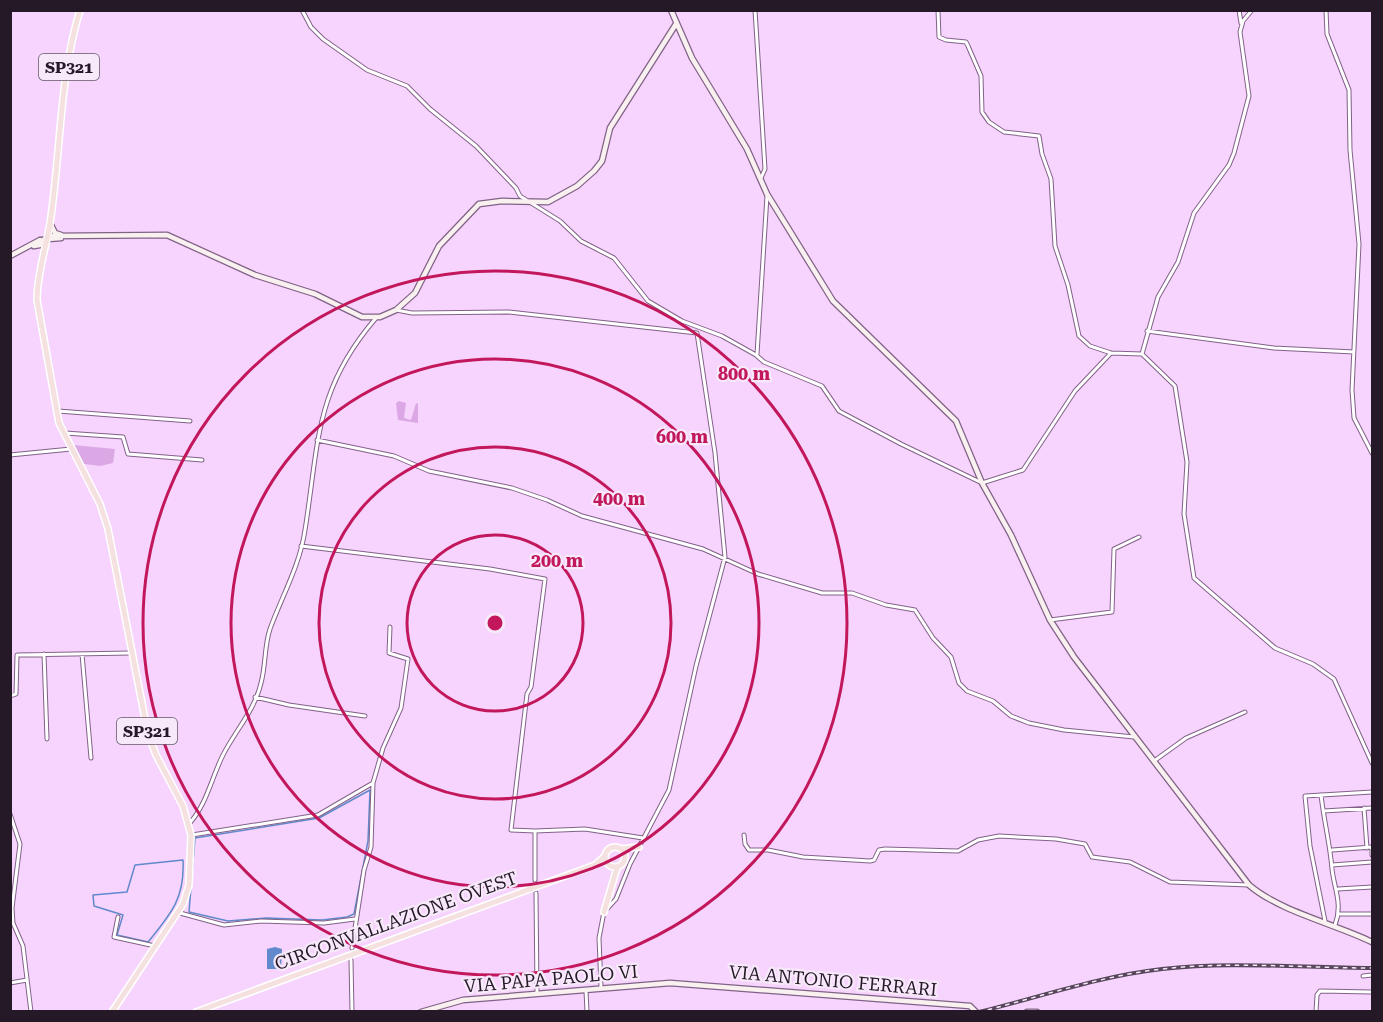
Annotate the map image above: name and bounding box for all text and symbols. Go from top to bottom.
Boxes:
road number: SP321 [39,54,99,80]
text: 800 m [718,363,771,384]
text: 600 m [656,426,709,447]
text: 400 m [593,488,646,509]
text: 200 m [531,550,584,571]
centre of rings [485,613,505,633]
road number: SP321 [117,718,177,744]
street label: CIRCONVALLAZIONE OVEST [272,867,520,974]
street label: VIA PAPA PAOLO VI [463,960,639,997]
street label: VIA ANTONIO FERRARI [728,961,938,1000]

